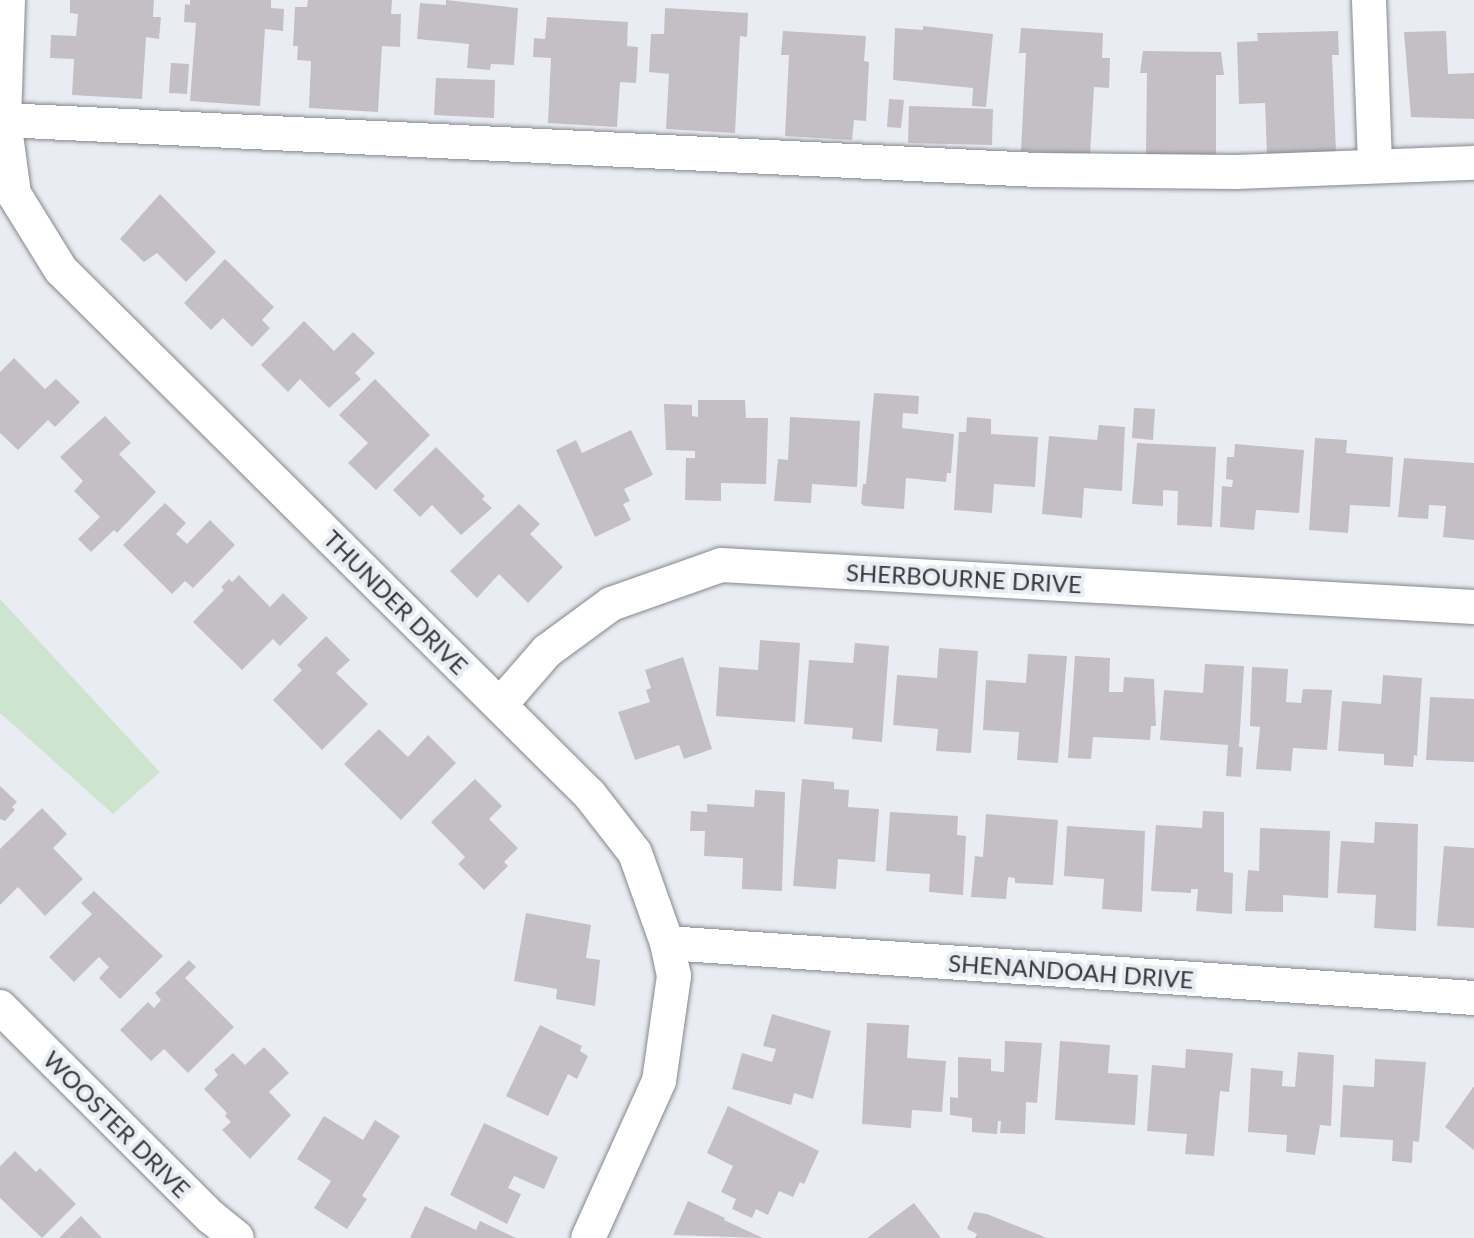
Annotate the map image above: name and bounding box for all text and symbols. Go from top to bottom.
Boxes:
street label: THUNDER DRIVE [318,524,474,680]
street label: SHERBOURNE DRIVE [845,557,1083,599]
street label: SHENANDOAH DRIVE [947,948,1195,994]
street label: WOOSTER DRIVE [38,1045,196,1203]

